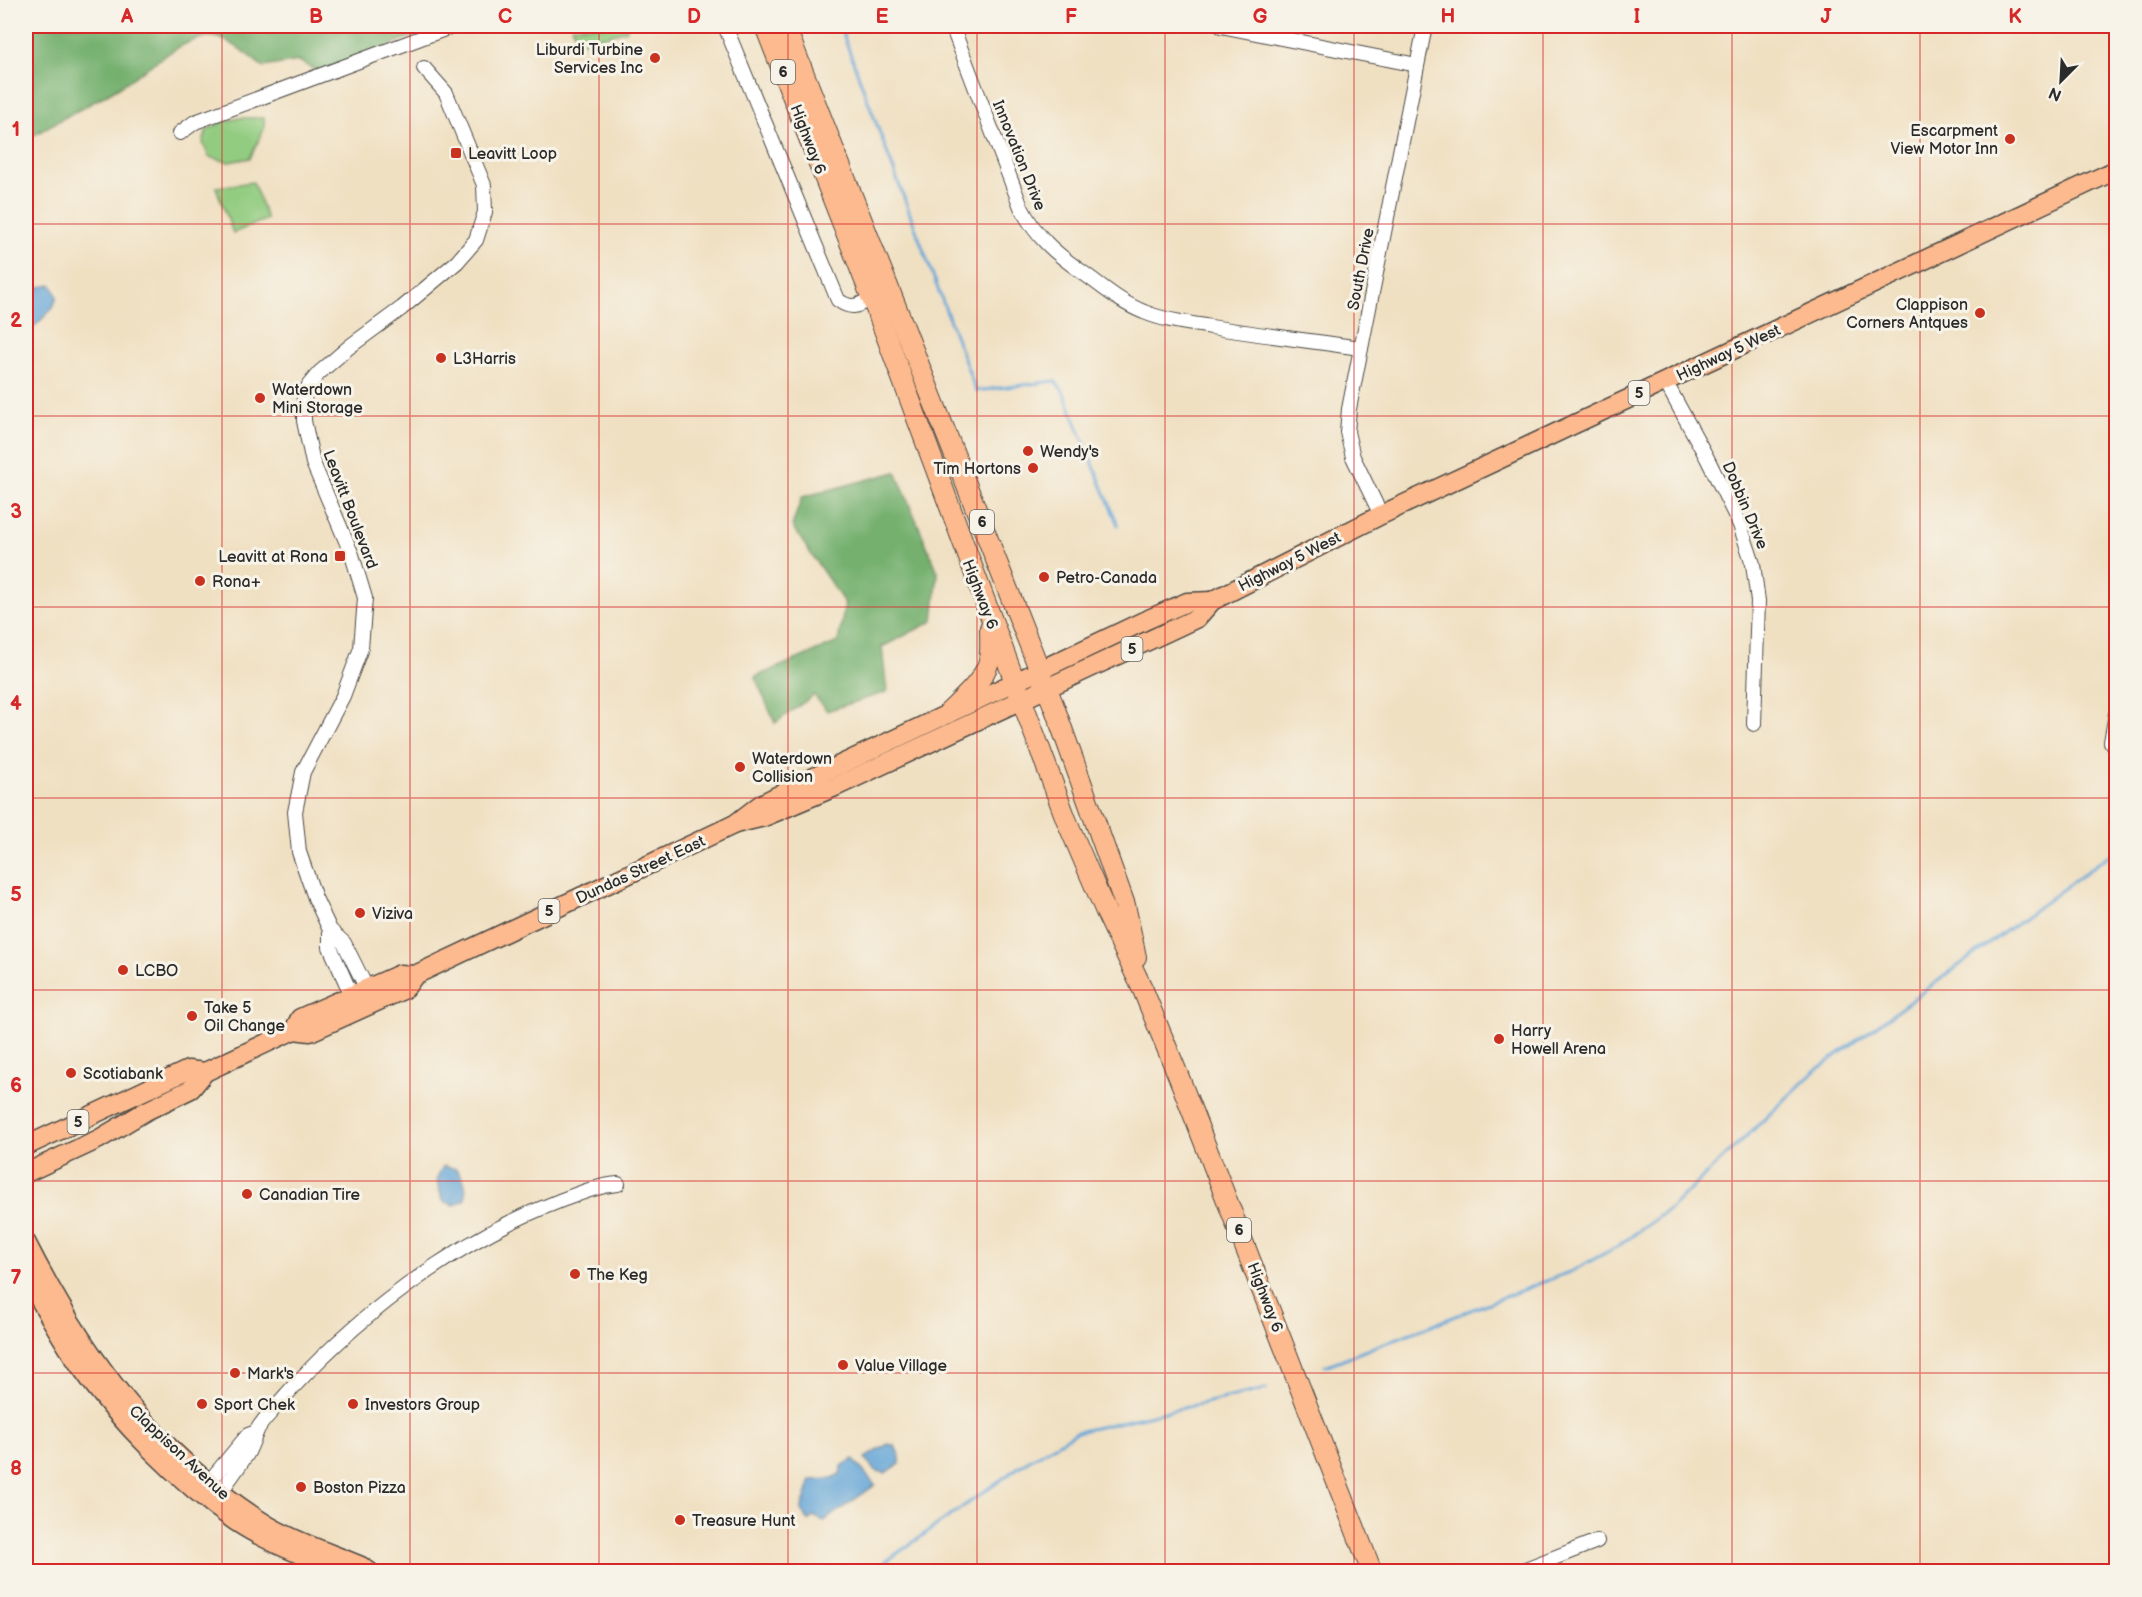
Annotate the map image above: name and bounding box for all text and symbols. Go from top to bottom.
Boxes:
text: A [120,5,134,29]
text: B [309,5,323,29]
text: C [498,5,512,29]
text: D [687,5,701,29]
text: E [876,5,889,29]
text: F [1065,5,1077,29]
text: G [1253,5,1268,29]
text: H [1441,5,1455,29]
text: I [1634,5,1640,29]
text: J [1821,5,1833,29]
text: K [2008,5,2022,29]
place label: Liburdi Turbine Services Inc [536,41,644,78]
marker: Liburdi Turbine Services Inc [648,51,662,65]
north arrow [2031,51,2091,111]
road number: 6 [771,60,795,84]
text: N [2046,82,2065,104]
street label: Innovation Drive [988,98,1050,214]
street label: Highway 6 [786,102,830,177]
text: 1 [12,118,20,142]
place label: Escarpment View Motor Inn [1890,122,1998,159]
marker: Escarpment View Motor Inn [2003,132,2017,146]
place label: Leavitt Loop [468,145,557,164]
marker: Leavitt Loop [449,146,463,160]
street label: South Drive [1344,226,1379,312]
place label: Clappison Corners Antques [1846,296,1968,333]
marker: Clappison Corners Antques [1973,306,1987,320]
text: 2 [10,309,22,333]
street label: Highway 5 West [1674,321,1784,386]
place label: L3Harris [453,350,516,369]
marker: L3Harris [434,351,448,365]
place label: Waterdown Mini Storage [272,381,363,418]
road number: 5 [1628,381,1650,405]
marker: Waterdown Mini Storage [253,391,267,405]
place label: Wendy's [1040,443,1099,462]
marker: Wendy's [1021,444,1035,458]
street label: Leavitt Boulevard [318,447,381,572]
street label: Dobbin Drive [1718,459,1772,553]
place label: Tim Hortons [934,460,1021,479]
marker: Tim Hortons [1026,461,1040,475]
text: 3 [10,500,22,524]
road number: 6 [970,510,994,534]
street label: Highway 5 West [1235,528,1344,596]
place label: Leavitt at Rona [218,548,328,567]
marker: Leavitt at Rona [333,549,347,563]
street label: Highway 6 [958,557,1002,632]
place label: Petro-Canada [1056,569,1157,588]
marker: Petro-Canada [1037,570,1051,584]
place label: Rona+ [212,573,261,592]
marker: Rona+ [193,574,207,588]
road number: 5 [1122,637,1142,661]
text: 4 [10,692,22,716]
place label: Waterdown Collision [752,750,832,787]
marker: Waterdown Collision [733,760,747,774]
street label: Dundas Street East [573,832,708,909]
text: 5 [10,883,22,907]
road number: 5 [538,899,560,923]
place label: Viziva [372,905,413,924]
marker: Viziva [353,906,367,920]
place label: LCBO [135,962,178,981]
marker: LCBO [116,963,130,977]
place label: Take 5 Oil Change [204,999,285,1036]
marker: Take 5 Oil Change [185,1009,199,1023]
place label: Harry Howell Arena [1511,1022,1606,1059]
marker: Harry Howell Arena [1492,1032,1506,1046]
place label: Scotiabank [83,1065,163,1084]
marker: Scotiabank [64,1066,78,1080]
text: 6 [10,1074,22,1098]
road number: 5 [68,1110,88,1134]
place label: Canadian Tire [259,1186,361,1205]
marker: Canadian Tire [240,1187,254,1201]
road number: 6 [1227,1218,1251,1242]
street label: Highway 6 [1243,1260,1287,1335]
text: 7 [10,1266,22,1290]
place label: The Keg [587,1266,648,1285]
marker: The Keg [568,1267,582,1281]
place label: Value Village [855,1357,947,1376]
marker: Value Village [836,1358,850,1372]
place label: Mark's [247,1365,294,1384]
marker: Mark's [228,1366,242,1380]
place label: Sport Chek [214,1396,295,1415]
place label: Investors Group [365,1396,480,1415]
marker: Sport Chek [195,1397,209,1411]
marker: Investors Group [346,1397,360,1411]
street label: Clappison Avenue [125,1402,233,1505]
text: 8 [10,1457,22,1481]
place label: Boston Pizza [313,1479,406,1498]
marker: Boston Pizza [294,1480,308,1494]
place label: Treasure Hunt [692,1512,796,1531]
marker: Treasure Hunt [673,1513,687,1527]

